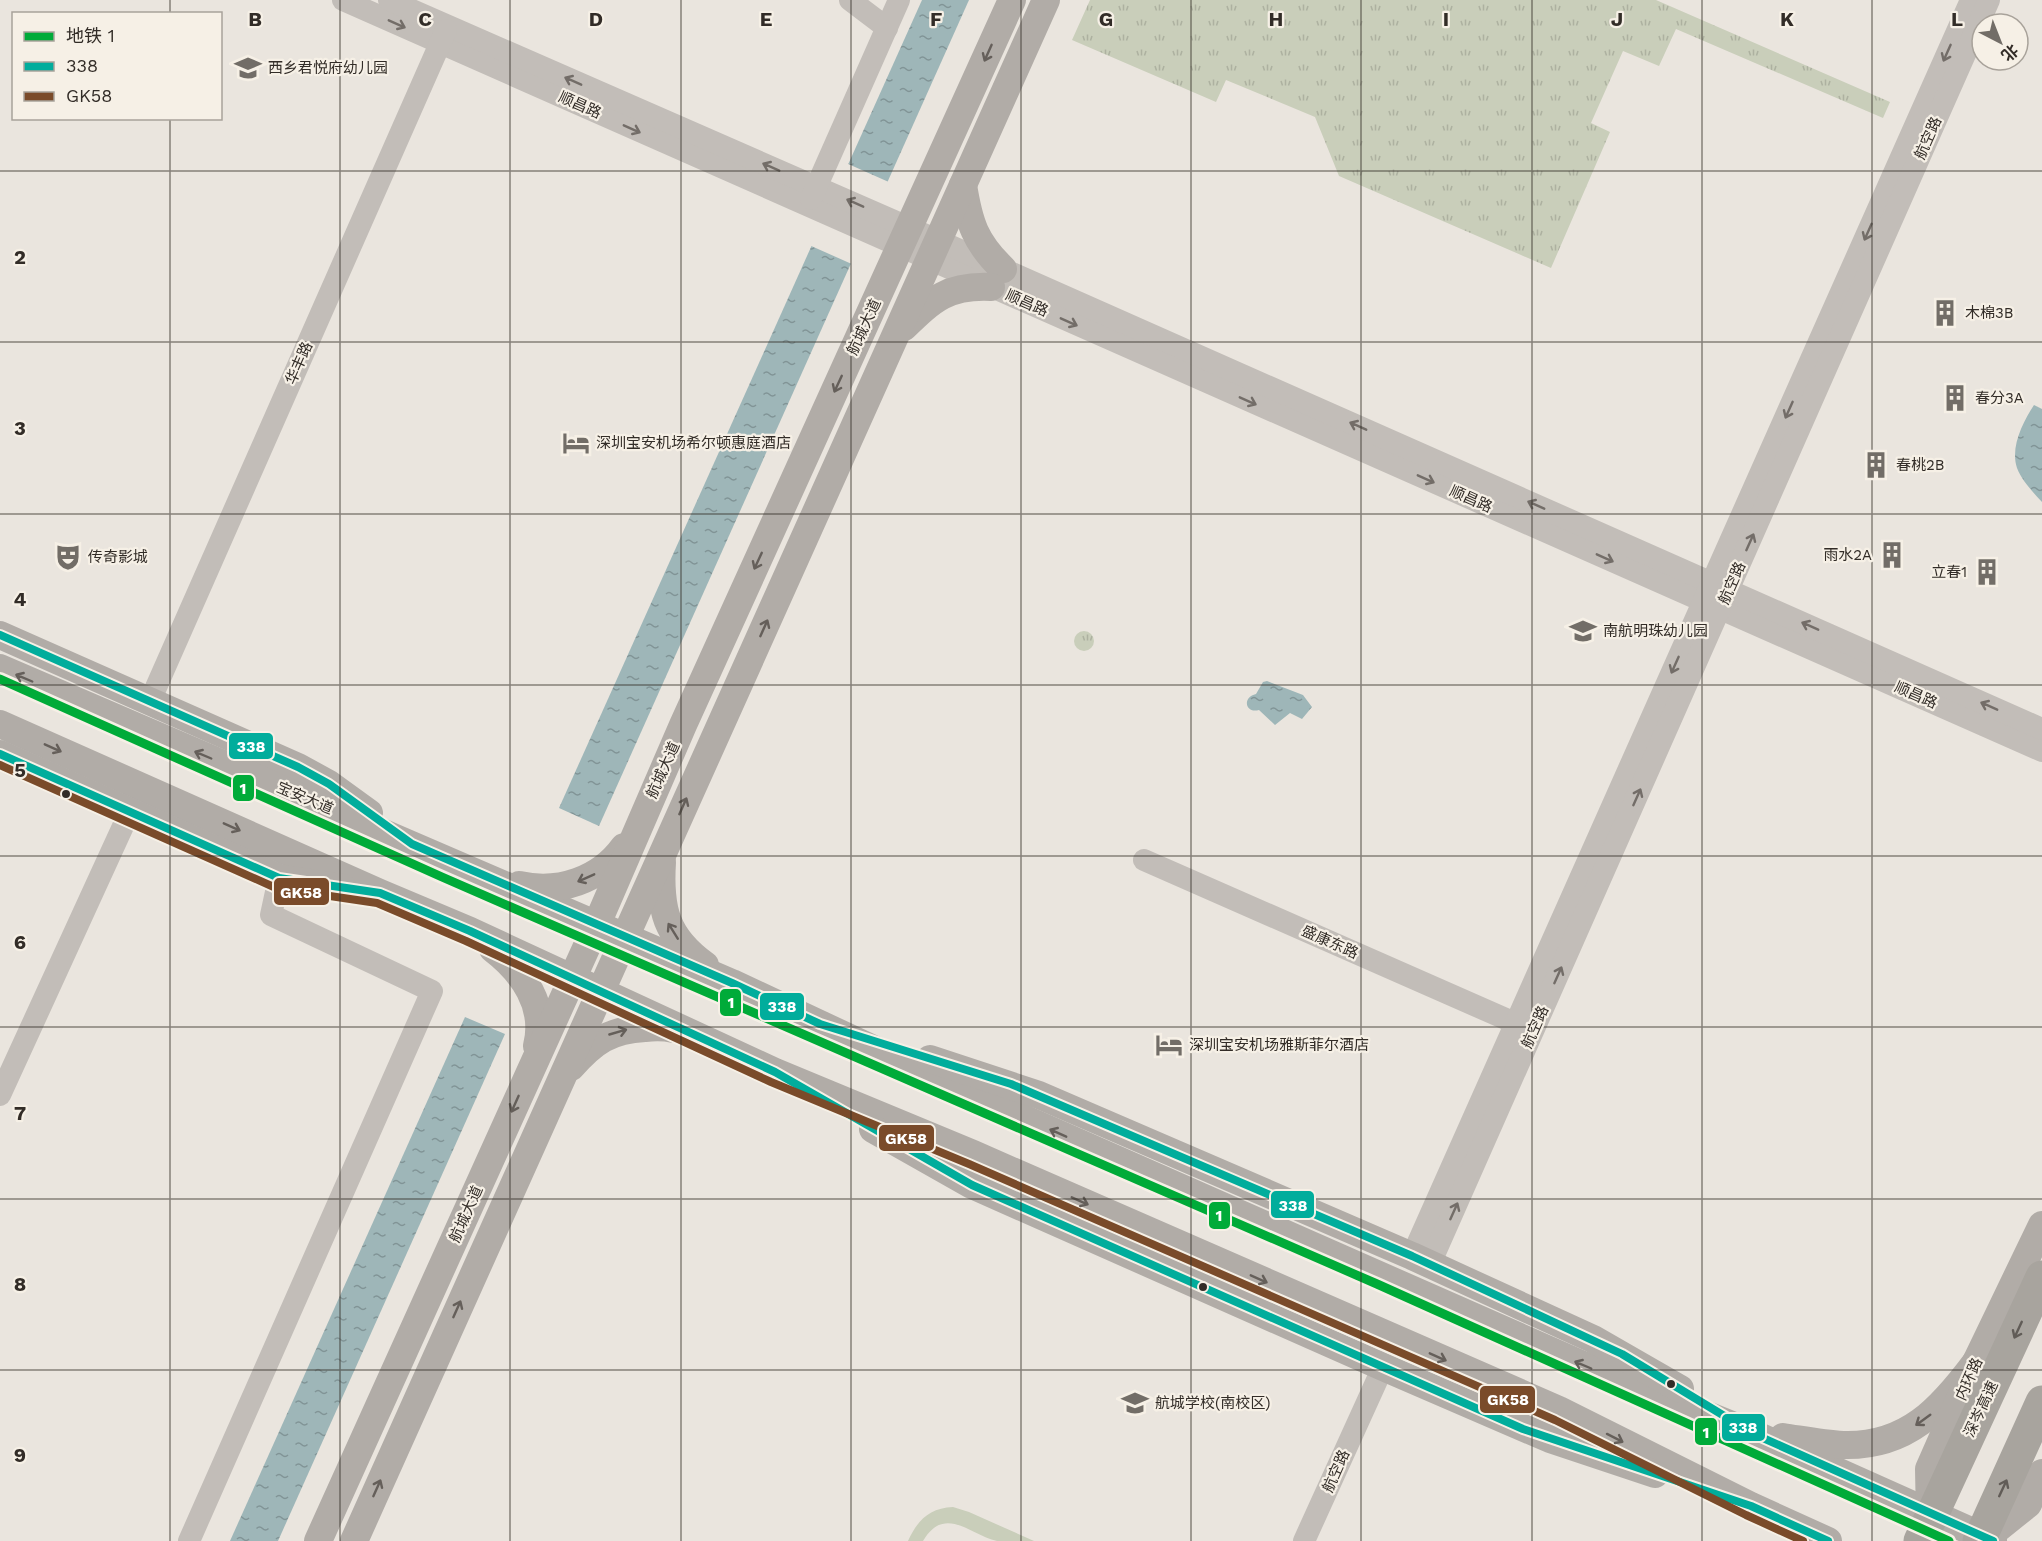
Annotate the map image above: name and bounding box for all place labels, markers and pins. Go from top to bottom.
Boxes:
school or university icon: 西乡君悦府幼儿园 [233,53,263,83]
place label: 西乡君悦府幼儿园 [268,59,388,77]
building icon: 木棉3B [1930,298,1960,328]
place label: 木棉3B [1965,304,2014,322]
building icon: 春分3A [1940,383,1970,413]
place label: 春分3A [1975,389,2024,407]
hotel icon: 深圳宝安机场希尔顿惠庭酒店 [561,428,591,458]
place label: 深圳宝安机场希尔顿惠庭酒店 [596,434,791,452]
building icon: 春桃2B [1861,450,1891,480]
place label: 春桃2B [1896,456,1945,474]
building icon: 雨水2A [1877,540,1907,570]
theatre icon: 传奇影城 [53,542,83,572]
place label: 雨水2A [1823,546,1872,564]
place label: 传奇影城 [88,548,148,566]
building icon: 立春1 [1972,557,2002,587]
place label: 立春1 [1931,563,1967,581]
school or university icon: 南航明珠幼儿园 [1568,616,1598,646]
place label: 南航明珠幼儿园 [1603,622,1708,640]
unlabelled marker [60,788,72,800]
hotel icon: 深圳宝安机场雅斯菲尔酒店 [1154,1030,1184,1060]
place label: 深圳宝安机场雅斯菲尔酒店 [1189,1036,1369,1054]
unlabelled marker [1197,1281,1209,1293]
unlabelled marker [1665,1378,1677,1390]
school or university icon: 航城学校(南校区) [1120,1388,1150,1418]
place label: 航城学校(南校区) [1155,1394,1271,1412]

